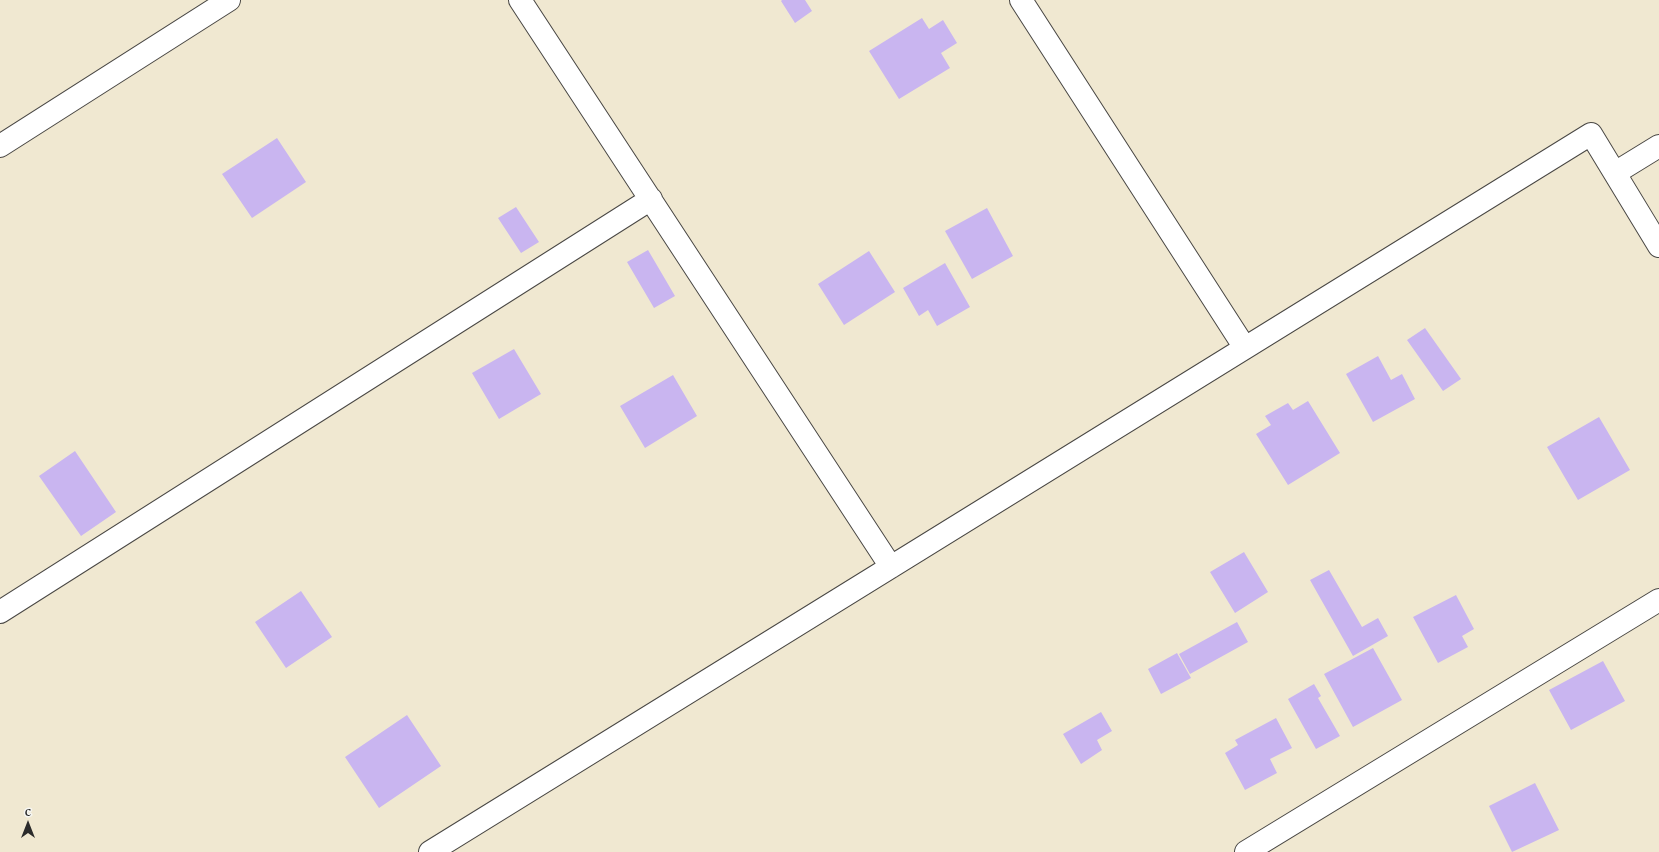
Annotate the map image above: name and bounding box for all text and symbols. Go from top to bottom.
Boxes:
north arrow [8,804,48,844]
text: С [25,804,31,820]

